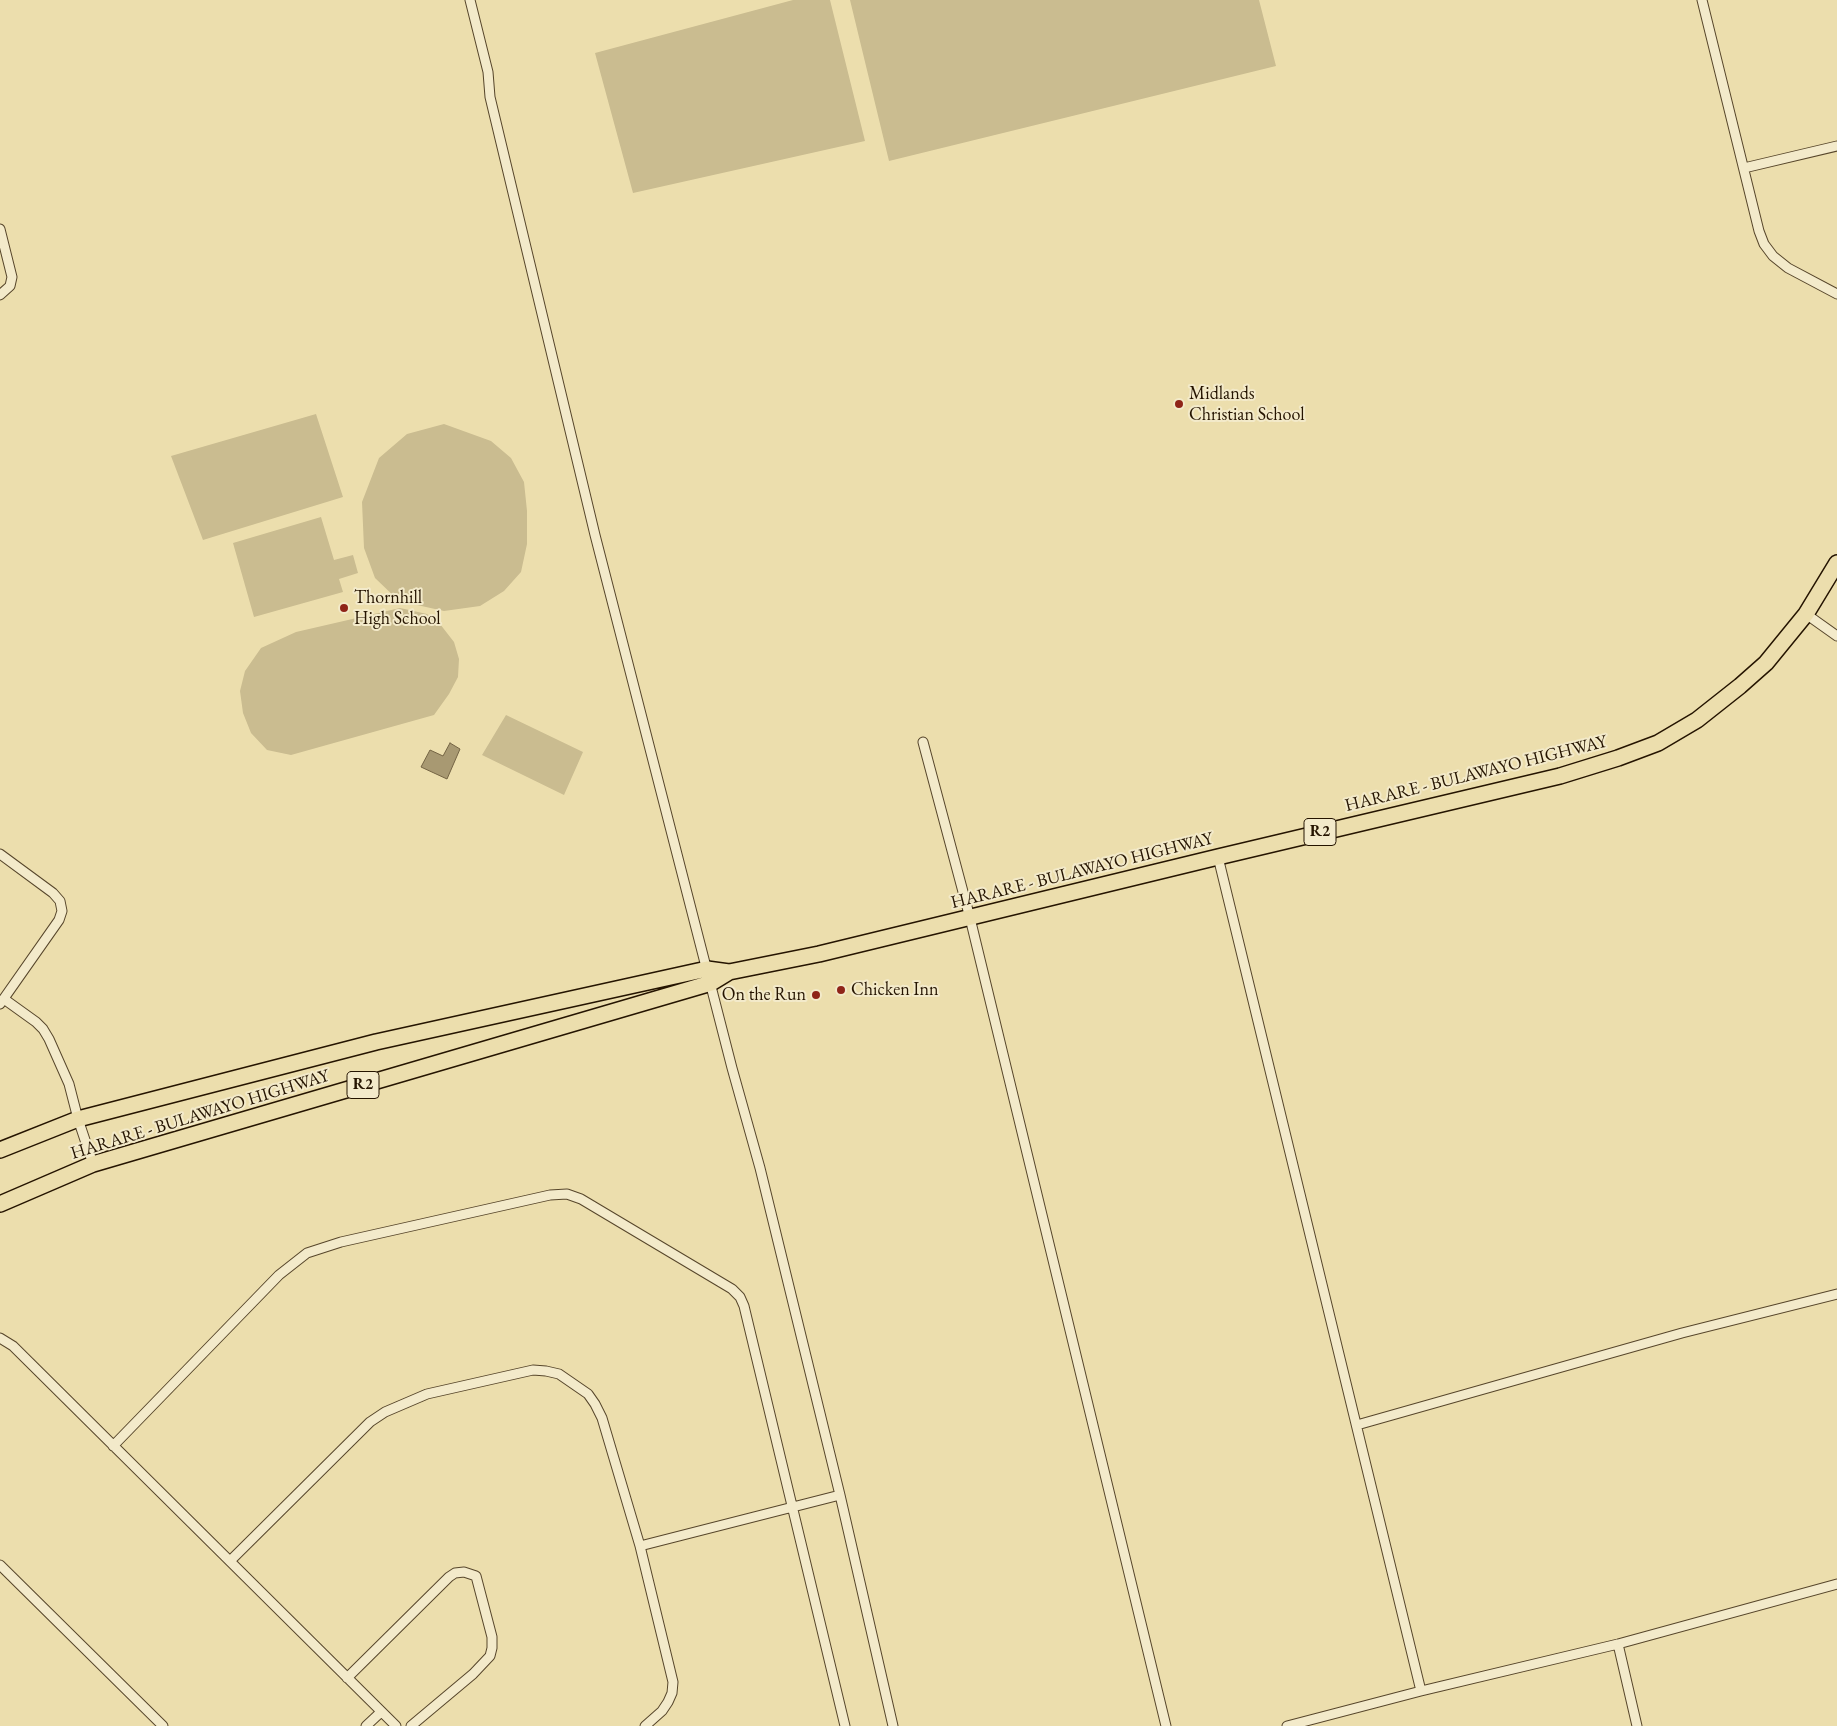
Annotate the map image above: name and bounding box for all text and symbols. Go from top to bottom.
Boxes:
place label: Midlands Christian School [1189,383,1304,426]
marker: Midlands Christian School [1173,398,1185,410]
place label: Thornhill High School [354,587,441,630]
marker: Thornhill High School [338,602,350,614]
street label: HARARE - BULAWAYO HIGHWAY [1343,731,1609,817]
road number: R2 [1304,819,1336,846]
street label: HARARE - BULAWAYO HIGHWAY [949,828,1215,914]
place label: Chicken Inn [851,979,938,1001]
place label: On the Run [722,984,806,1006]
marker: Chicken Inn [835,984,847,996]
marker: On the Run [810,989,822,1001]
street label: HARARE - BULAWAYO HIGHWAY [68,1065,332,1165]
road number: R2 [347,1072,379,1098]

